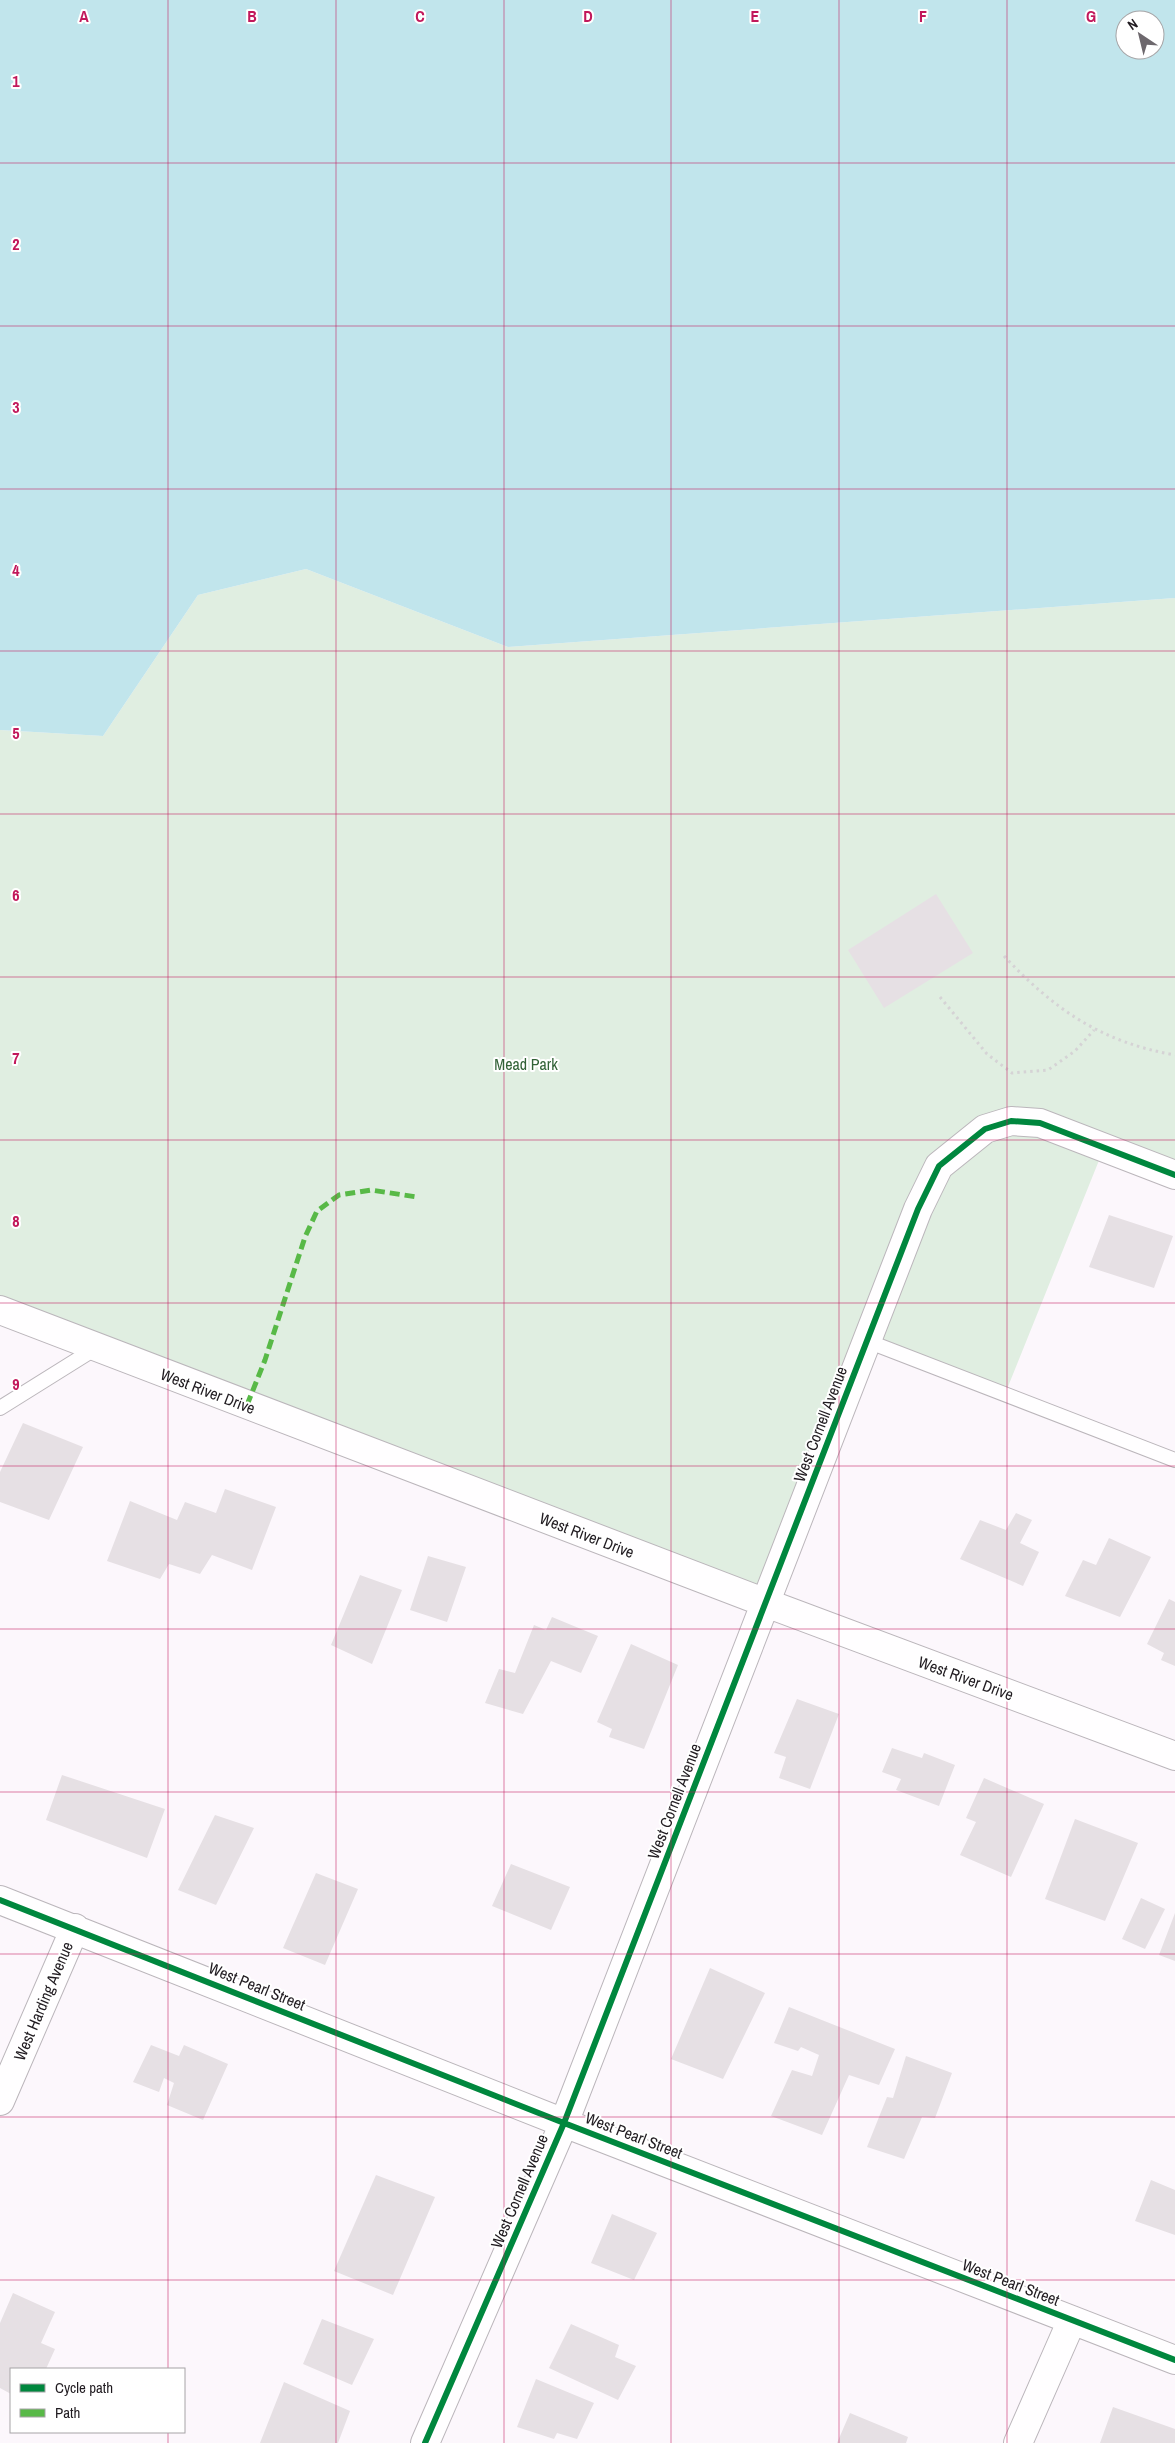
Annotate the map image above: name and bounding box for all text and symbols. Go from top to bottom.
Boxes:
text: A [79,5,89,27]
text: B [247,5,257,27]
text: C [415,5,425,27]
text: D [583,5,593,27]
text: E [751,5,760,27]
text: F [919,5,927,27]
text: G [1086,5,1096,27]
north arrow [1115,10,1165,60]
text: N [1124,15,1141,34]
text: 1 [12,70,20,92]
text: 2 [12,233,20,255]
text: 3 [12,396,20,418]
text: 4 [12,559,20,581]
text: 5 [12,722,20,744]
text: 6 [12,884,20,906]
text: 7 [12,1047,20,1069]
park label: Mead Park [494,1053,558,1075]
text: 8 [12,1210,20,1232]
street label: West River Drive [158,1363,258,1419]
street label: West Cornell Avenue [788,1363,852,1485]
text: 9 [12,1373,20,1395]
street label: West River Drive [537,1507,637,1563]
street label: West River Drive [915,1651,1017,1705]
street label: West Cornell Avenue [642,1740,706,1862]
street label: West Harding Avenue [8,1938,78,2064]
street label: West Pearl Street [205,1957,309,2016]
street label: West Pearl Street [582,2106,686,2164]
street label: West Cornell Avenue [485,2131,553,2251]
street label: West Pearl Street [959,2253,1063,2311]
legend [10,2368,185,2433]
text: Cycle path [55,2377,113,2398]
text: Path [55,2402,80,2423]

